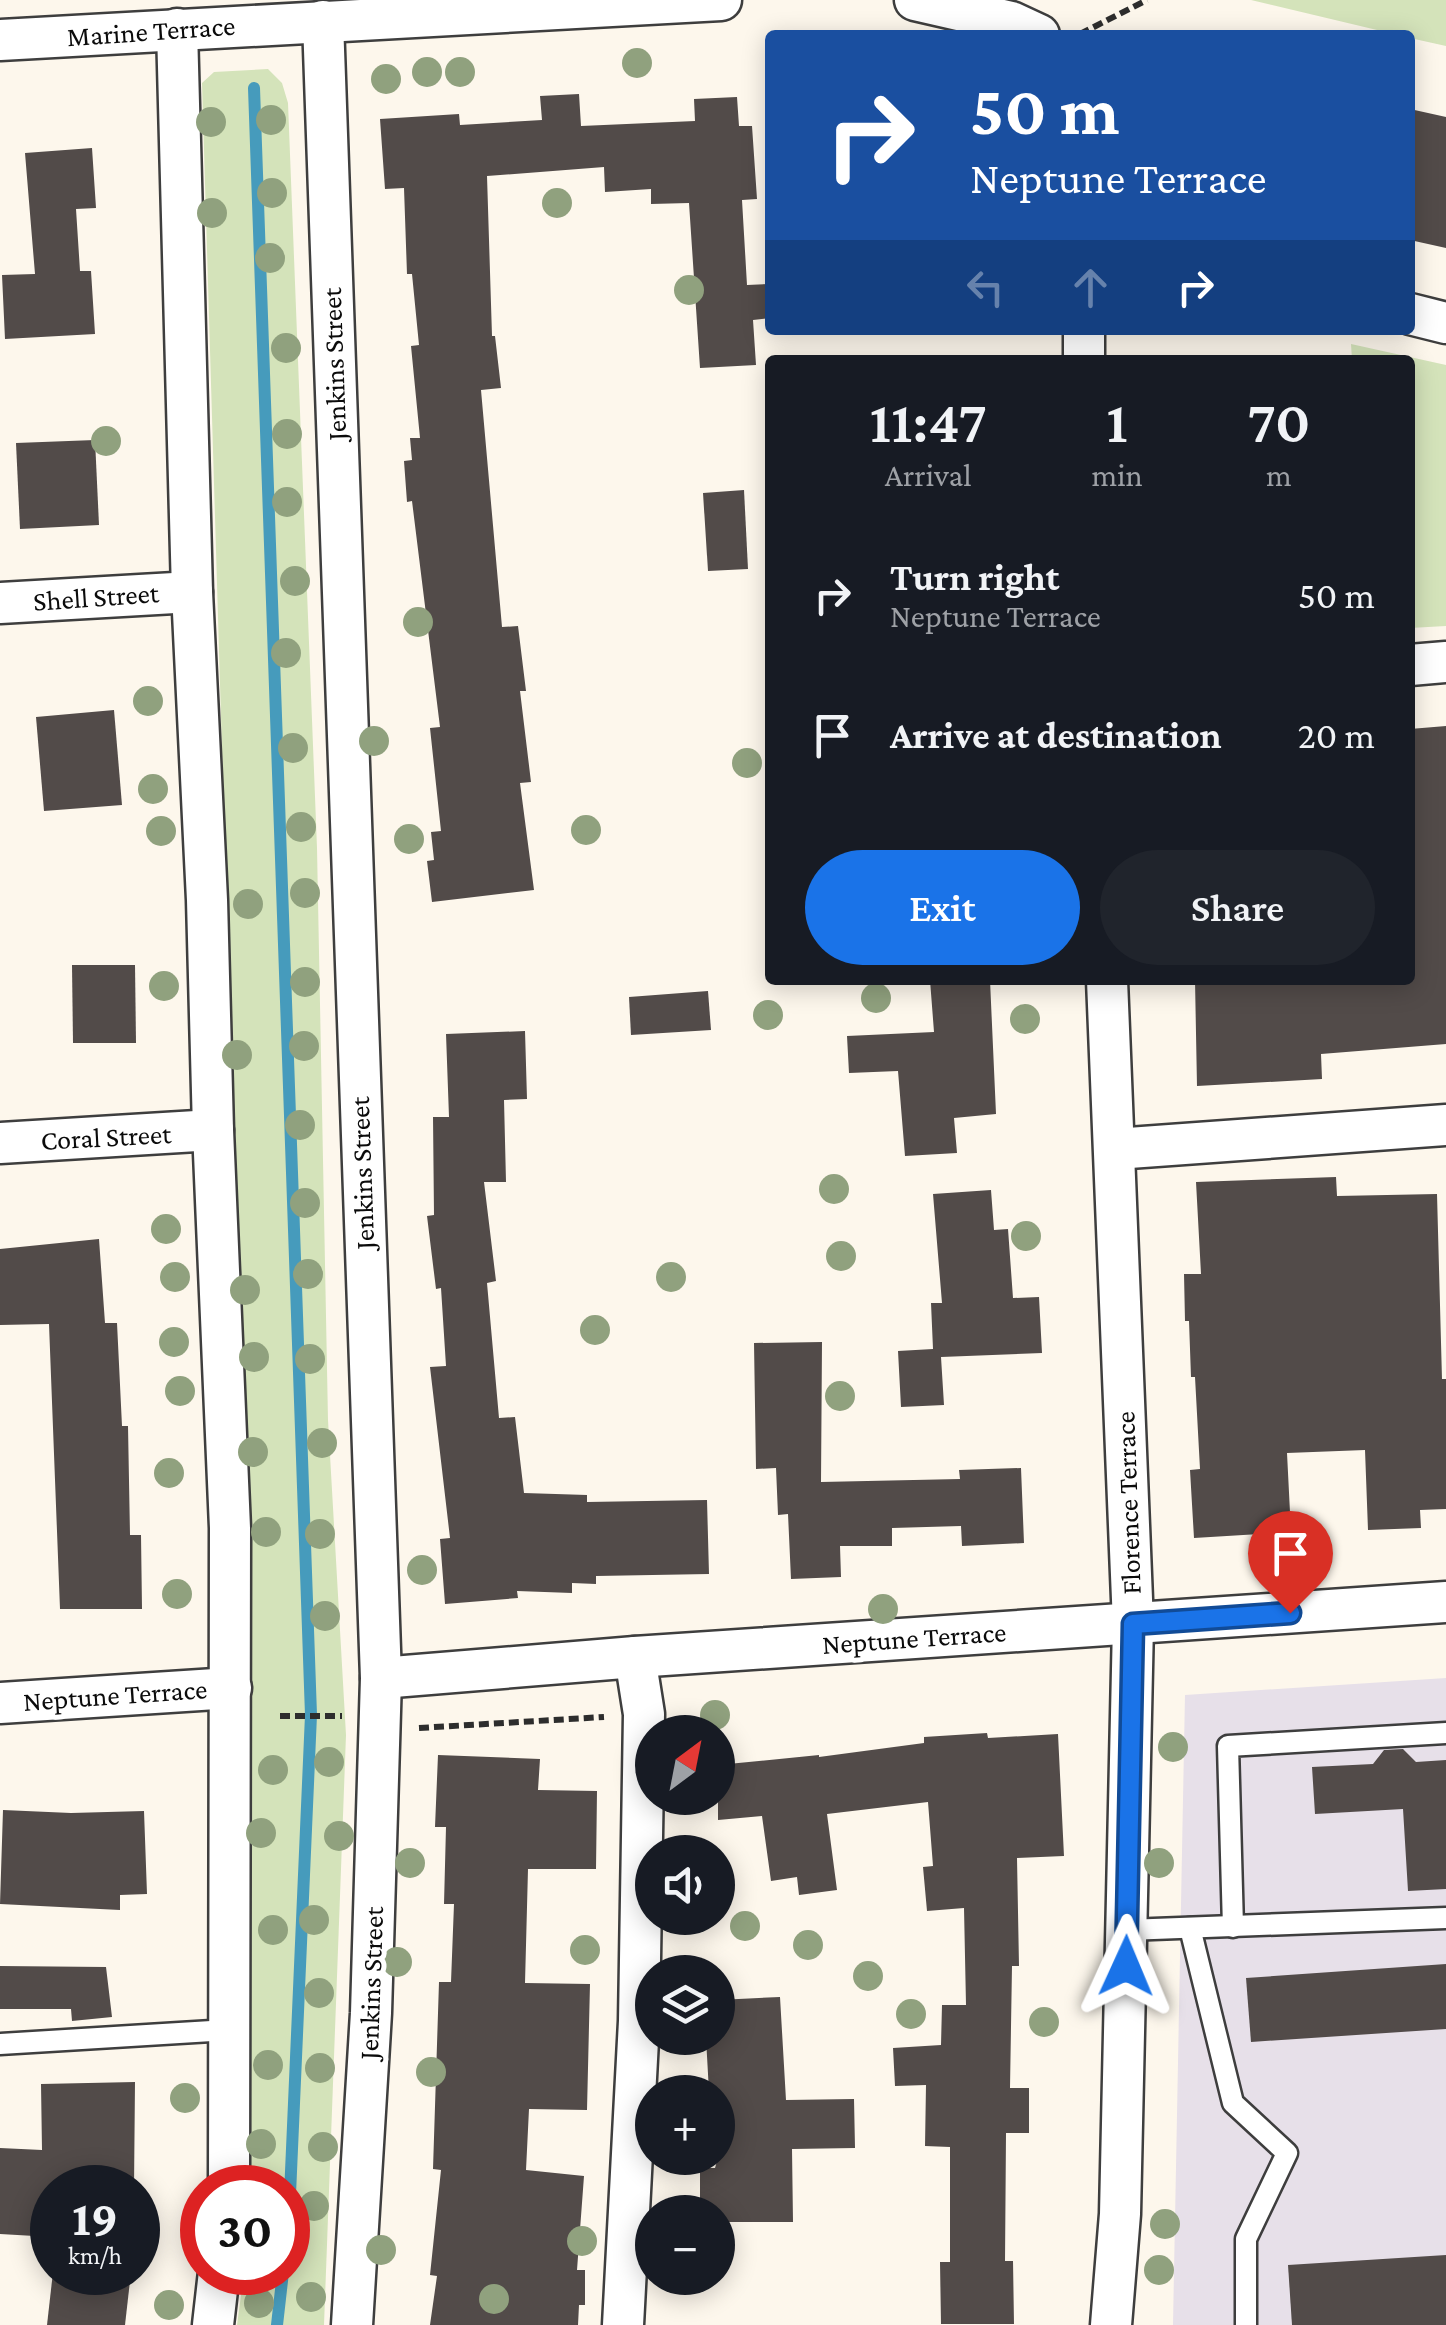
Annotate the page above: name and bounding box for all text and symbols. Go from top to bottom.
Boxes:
street label: Marine Terrace [66,10,236,52]
icon: right [805,70,935,200]
text: 50 m [970,71,1120,149]
text: Neptune Terrace [970,153,1267,203]
icon: left [958,260,1013,315]
icon: ahead [1063,260,1118,315]
icon: right [1168,260,1223,315]
street label: Jenkins Street [316,286,352,444]
text: 11:47 [870,388,987,455]
text: 1 [1106,388,1128,455]
text: 70 [1247,388,1310,455]
text: Arrival [885,457,972,493]
text: min [1091,457,1143,493]
text: m [1266,457,1292,493]
text: Turn right [890,556,1059,598]
icon: right [805,568,860,623]
text: 50 m [1298,574,1375,616]
street label: Shell Street [32,577,161,617]
text: Neptune Terrace [890,598,1101,634]
icon: arrive [805,708,860,763]
text: Arrive at destination [890,714,1222,756]
text: 20 m [1298,714,1375,756]
button: Exit [805,850,1080,965]
button: Share [1100,850,1375,965]
street label: Jenkins Street [344,1095,380,1253]
street label: Coral Street [40,1118,173,1156]
street label: Florence Terrace [1109,1411,1147,1595]
pin [1248,1511,1333,1614]
icon: arrive [1263,1526,1318,1581]
street label: Neptune Terrace [821,1616,1007,1660]
street label: Neptune Terrace [22,1673,208,1717]
north arrow [635,1715,735,1815]
map controls [635,1715,735,2295]
button: sound [635,1835,735,1935]
street label: Jenkins Street [353,1905,389,2063]
position arrow [1074,1914,1178,2018]
button: layers [635,1955,735,2055]
button: + [635,2075,735,2175]
speed limit sign: 30 [180,2165,310,2295]
text: 19 [72,2190,118,2246]
button: − [635,2195,735,2295]
text: km/h [68,2242,122,2269]

